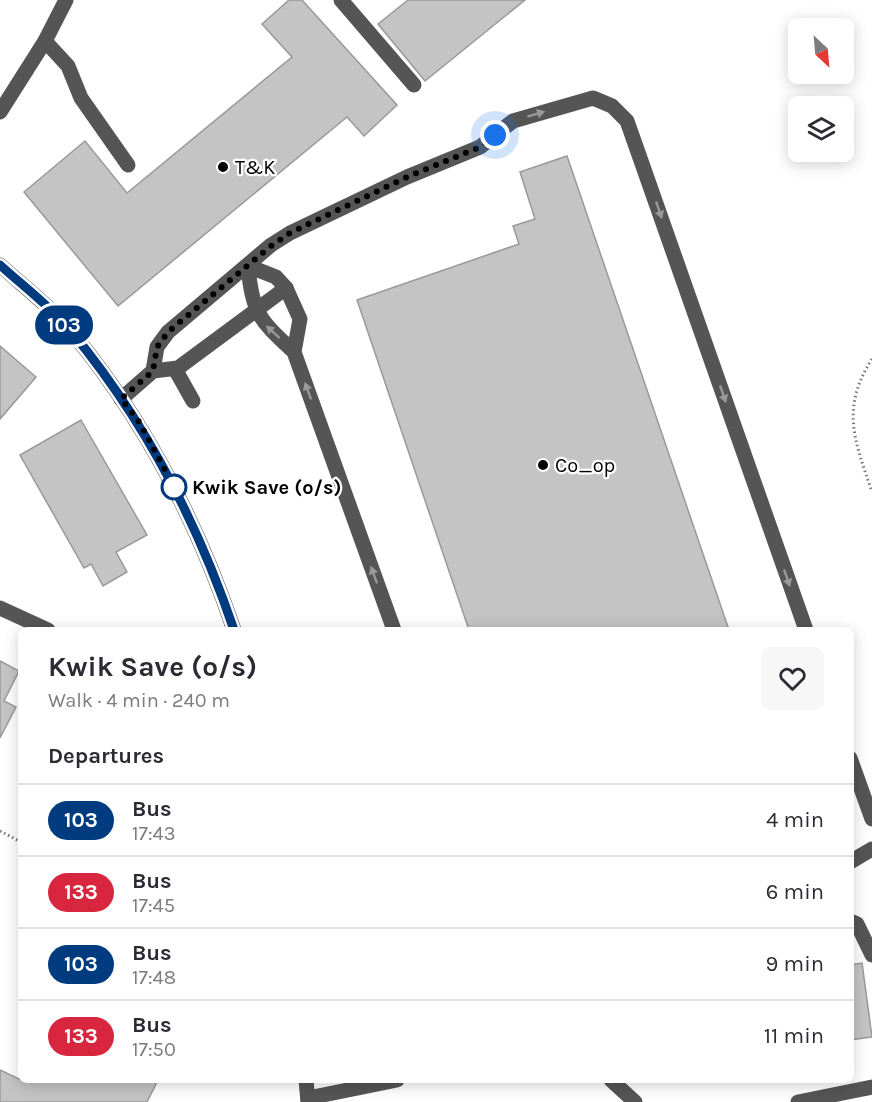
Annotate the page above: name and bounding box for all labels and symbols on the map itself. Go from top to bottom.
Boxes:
north arrow [788,18,854,84]
one-way arrow [527,109,545,118]
your location [480,120,510,150]
place label: T&K [235,156,275,179]
marker: T&K [216,160,230,174]
one-way arrow [654,201,664,219]
line badge: 103 [29,306,98,344]
one-way arrow [266,326,280,340]
one-way arrow [302,382,312,400]
one-way arrow [719,385,728,403]
place label: Co_op [555,454,615,477]
marker: Co_op [536,458,550,472]
marker: Kwik Save (o/s) [161,474,187,500]
place label: Kwik Save (o/s) [192,476,341,499]
one-way arrow [368,566,378,584]
one-way arrow [783,569,793,587]

